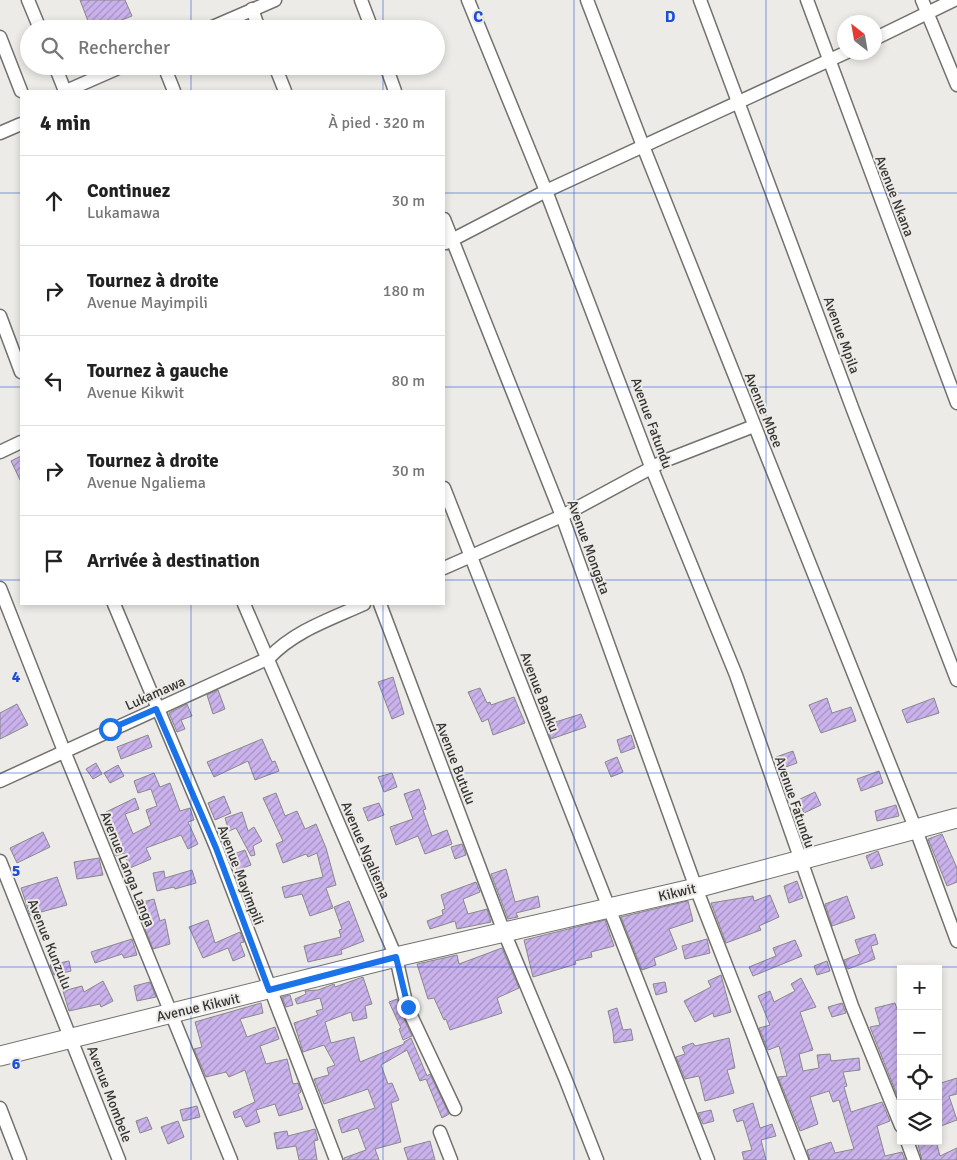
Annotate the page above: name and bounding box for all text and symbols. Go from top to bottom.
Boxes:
text: C [473,7,483,27]
text: D [665,7,676,27]
north arrow [837,15,882,60]
search box [20,20,445,75]
icon: search [38,34,66,62]
text: Rechercher [78,36,170,60]
text: 4 min [40,110,91,136]
text: À pied · 320 m [328,113,425,133]
street label: Avenue Nkana [871,153,918,239]
text: Continuez [87,179,170,203]
icon: ahead [40,187,68,215]
text: 30 m [391,191,425,211]
text: Lukamawa [87,203,160,223]
text: Tournez à droite [87,269,219,293]
icon: right [40,277,68,305]
text: 180 m [383,281,425,301]
text: Avenue Mayimpili [87,293,208,313]
street label: Avenue Mpila [820,294,863,376]
text: Tournez à gauche [87,359,228,383]
icon: left [40,367,68,395]
street label: Avenue Mbee [741,370,786,450]
text: 80 m [391,371,425,391]
street label: Avenue Fatundu [627,375,676,471]
text: Avenue Kikwit [87,383,184,403]
text: Tournez à droite [87,449,219,473]
icon: right [40,457,68,485]
text: 30 m [391,461,425,481]
text: Avenue Ngaliema [87,473,206,493]
street label: Avenue Mongata [564,498,614,597]
icon: arrive [40,547,68,575]
text: Arrivée à destination [87,549,260,573]
street label: Avenue Banku [516,650,563,735]
text: 4 [12,667,21,687]
street label: Lukamawa [123,673,188,714]
route start [99,718,122,741]
street label: Avenue Butulu [432,719,479,807]
street label: Avenue Fatundu [771,754,818,850]
street label: Avenue Ngaliema [337,799,394,901]
street label: Avenue Langa Langa [97,809,158,929]
street label: Avenue Mayimpili [214,823,267,928]
text: 5 [12,861,20,881]
street label: Kikwit [657,880,698,905]
street label: Avenue Kunzulu [24,897,75,992]
map controls [897,965,942,1145]
button: + [897,965,942,1010]
street label: Avenue Kikwit [155,990,242,1025]
route end [397,996,420,1019]
button: − [897,1010,942,1055]
street label: Avenue Mombele [83,1044,136,1145]
text: 6 [12,1054,21,1074]
button: locate [897,1055,942,1100]
button: layers [897,1100,942,1145]

